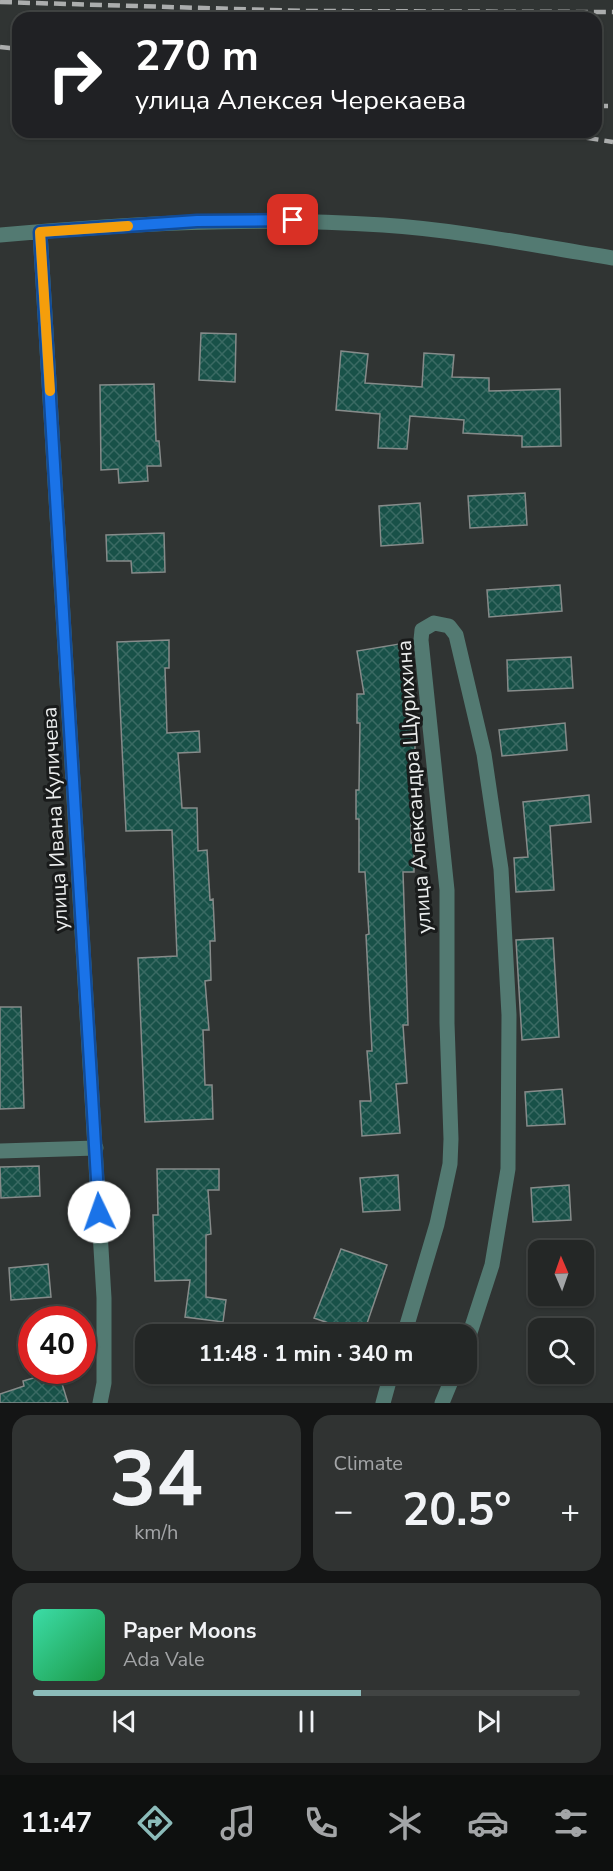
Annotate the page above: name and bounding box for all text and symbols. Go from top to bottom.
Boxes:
text: 270 m [135,28,259,85]
icon: right [36,36,114,114]
text: улица Алексея Черекаева [135,82,466,119]
pin [267,194,318,245]
icon: arrive [276,203,309,236]
street label: улица Александра Щурихина [390,639,438,935]
street label: улица Ивана Куличева [35,706,75,932]
position arrow [67,1180,131,1244]
north arrow [528,1240,594,1306]
map controls [528,1240,594,1384]
speed limit sign: 40 [18,1306,96,1384]
button: search [528,1318,594,1384]
text: 11:48 · 1 min · 340 m [199,1339,413,1369]
text: 34 [109,1426,203,1533]
text: Climate [334,1450,403,1477]
text: 20.5° [402,1480,511,1541]
text: − [334,1489,353,1534]
text: + [560,1489,580,1534]
text: km/h [134,1519,178,1546]
text: Paper Moons [123,1616,257,1646]
text: Ada Vale [123,1646,205,1673]
icon: previous [108,1705,141,1738]
icon: pause [290,1705,323,1738]
icon: next [472,1705,505,1738]
icon: directions [134,1802,176,1844]
icon: music [217,1802,259,1844]
icon: phone [300,1802,342,1844]
icon: climate [384,1802,426,1844]
icon: car [467,1802,509,1844]
icon: filters [550,1802,592,1844]
text: 11:47 [21,1805,92,1842]

